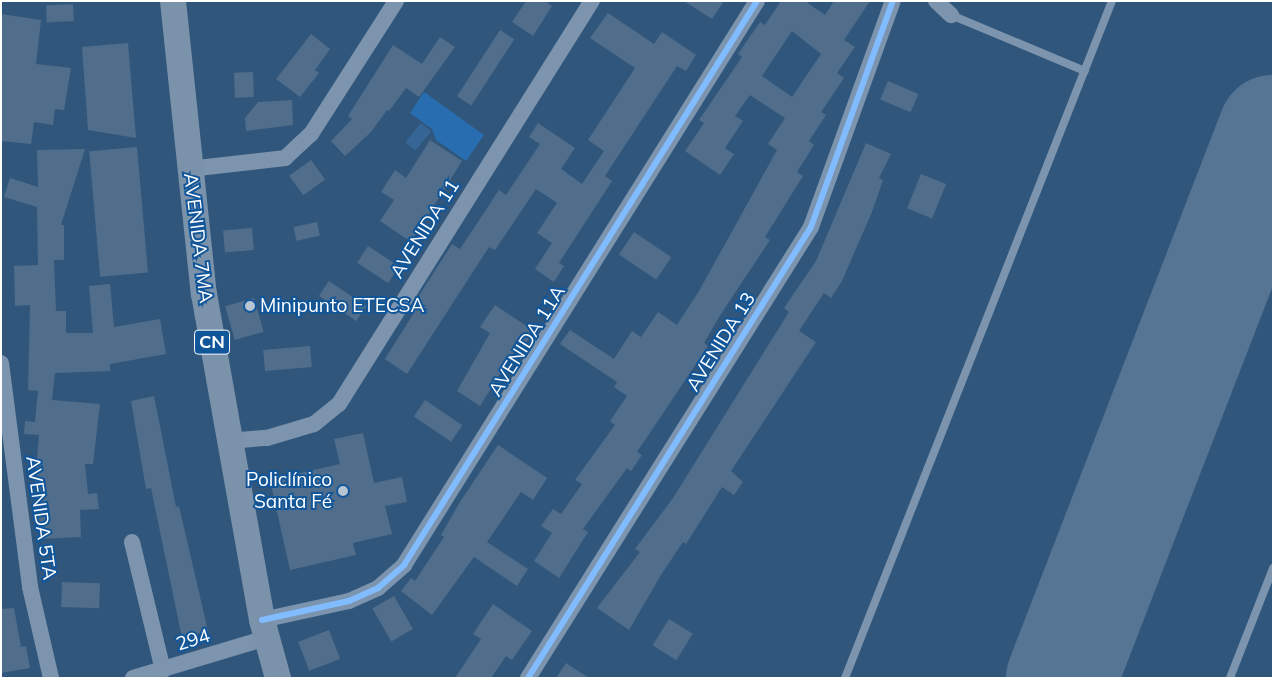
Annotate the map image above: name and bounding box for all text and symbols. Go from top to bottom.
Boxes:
street label: AVENIDA 7MA [179,172,217,304]
street label: AVENIDA 11 [386,175,464,283]
street label: AVENIDA 11A [484,281,570,401]
street label: AVENIDA 13 [682,288,760,396]
place label: Minipunto ETECSA [260,295,424,317]
marker: Minipunto ETECSA [244,300,256,312]
road number: CN [193,327,231,358]
street label: AVENIDA 5TA [21,455,61,581]
place label: Policlínico Santa Fé [246,469,332,513]
marker: Policlínico Santa Fé [336,484,350,498]
street label: 294 [173,624,213,656]

